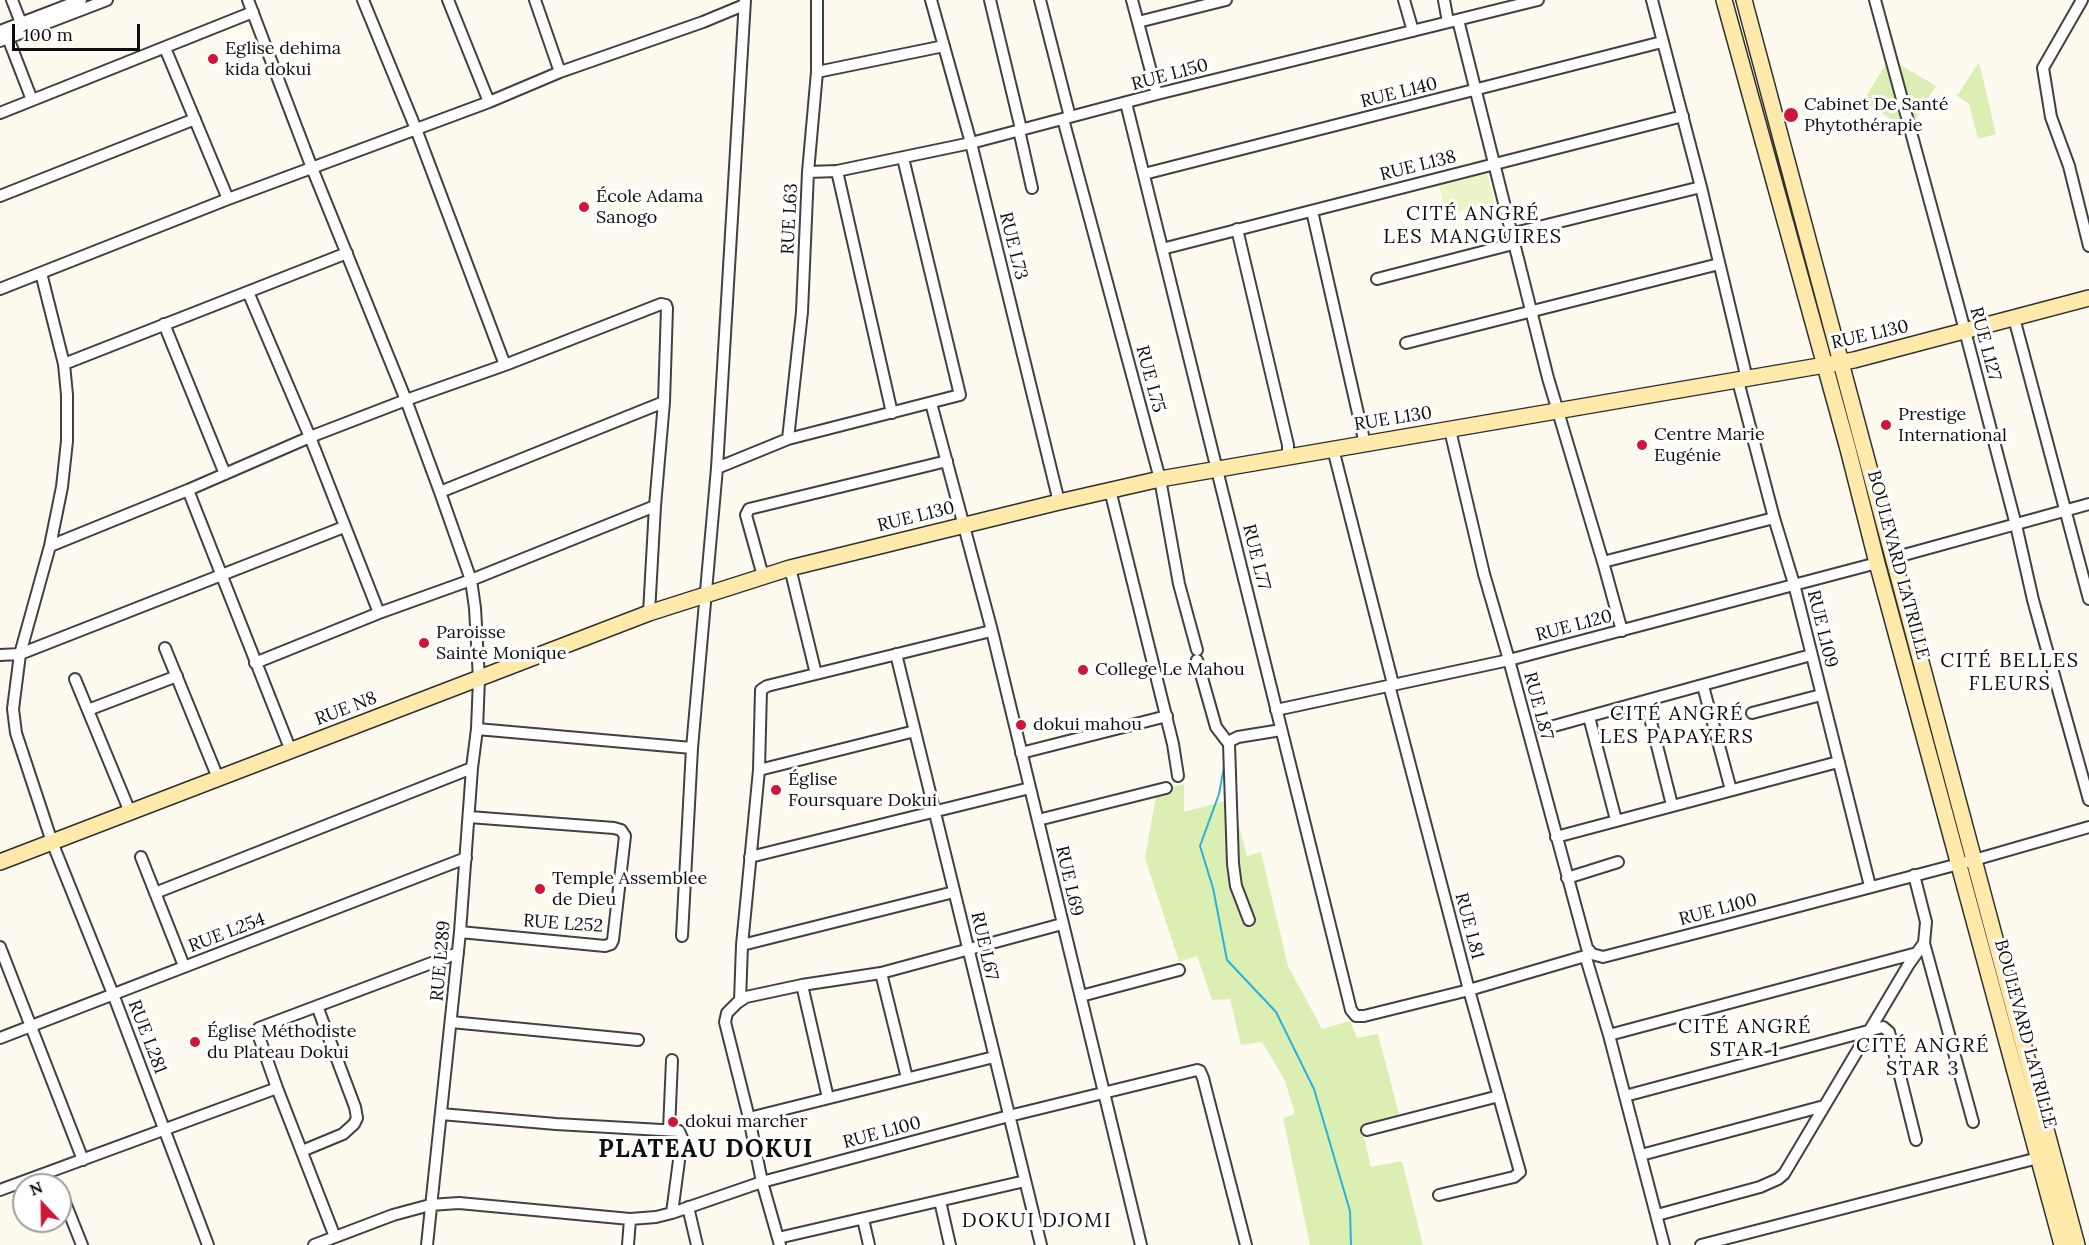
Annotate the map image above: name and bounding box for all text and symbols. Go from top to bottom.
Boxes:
scale bar [15,12,142,50]
text: 100 m [23,23,73,46]
place label: Eglise dehima kida dokui [225,38,341,80]
marker: Eglise dehima kida dokui [206,52,220,66]
street label: RUE L150 [1129,54,1211,96]
street label: RUE L140 [1358,73,1440,113]
place label: Cabinet De Santé Phytothérapie [1804,94,1949,136]
marker: Cabinet De Santé Phytothérapie [1782,106,1800,124]
street label: RUE L138 [1378,146,1458,186]
street label: RUE L63 [777,183,803,255]
place label: École Adama Sanogo [596,186,703,228]
marker: École Adama Sanogo [577,200,591,214]
district label: CITÉ ANGRÉ LES MANGUIRES [1383,202,1563,249]
street label: RUE L73 [994,210,1032,282]
street label: RUE L127 [1965,305,2005,383]
street label: RUE L130 [1829,316,1911,354]
street label: RUE L75 [1131,343,1169,415]
street label: RUE L130 [1352,402,1434,436]
place label: Prestige International [1898,404,2007,446]
marker: Prestige International [1879,418,1893,432]
place label: Centre Marie Eugénie [1654,424,1765,466]
marker: Centre Marie Eugénie [1635,438,1649,452]
street label: BOULEVARD LATRILLE [1862,468,1934,662]
street label: RUE L130 [875,497,957,537]
street label: RUE L77 [1237,522,1275,592]
street label: RUE L109 [1802,588,1842,670]
street label: RUE L120 [1533,605,1615,647]
place label: Paroisse Sainte Monique [436,622,567,664]
marker: Paroisse Sainte Monique [417,636,431,650]
district label: CITÉ BELLES FLEURS [1940,649,2080,696]
place label: College Le Mahou [1095,659,1245,681]
marker: College Le Mahou [1076,663,1090,677]
street label: RUE L87 [1519,670,1557,742]
street label: RUE N8 [312,687,380,731]
district label: CITÉ ANGRÉ LES PAPAYERS [1600,702,1754,749]
place label: dokui mahou [1033,714,1142,736]
marker: dokui mahou [1014,718,1028,732]
place label: Église Foursquare Dokui [788,769,937,812]
marker: Église Foursquare Dokui [769,783,783,797]
street label: RUE L69 [1050,844,1088,918]
place label: Temple Assemblee de Dieu [552,868,707,910]
marker: Temple Assemblee de Dieu [533,882,547,896]
street label: RUE L100 [1677,889,1759,931]
street label: RUE L81 [1450,890,1488,962]
street label: RUE L254 [186,909,268,957]
street label: RUE L252 [522,910,604,938]
street label: RUE L67 [966,910,1002,982]
street label: RUE L289 [427,920,455,1002]
street label: BOULEVARD LATRILLE [1989,937,2061,1131]
street label: RUE L281 [123,997,171,1077]
district label: CITÉ ANGRÉ STAR 1 [1678,1015,1812,1062]
place label: Église Méthodiste du Plateau Dokui [207,1021,356,1064]
district label: CITÉ ANGRÉ STAR 3 [1856,1034,1990,1081]
marker: Église Méthodiste du Plateau Dokui [188,1035,202,1049]
place label: dokui marcher [685,1111,807,1133]
street label: RUE L100 [841,1112,923,1154]
marker: dokui marcher [666,1115,680,1129]
district label: PLATEAU DOKUI [598,1136,814,1164]
north arrow [12,1173,72,1233]
text: N [27,1177,45,1200]
district label: DOKUI DJOMI [962,1209,1112,1233]

